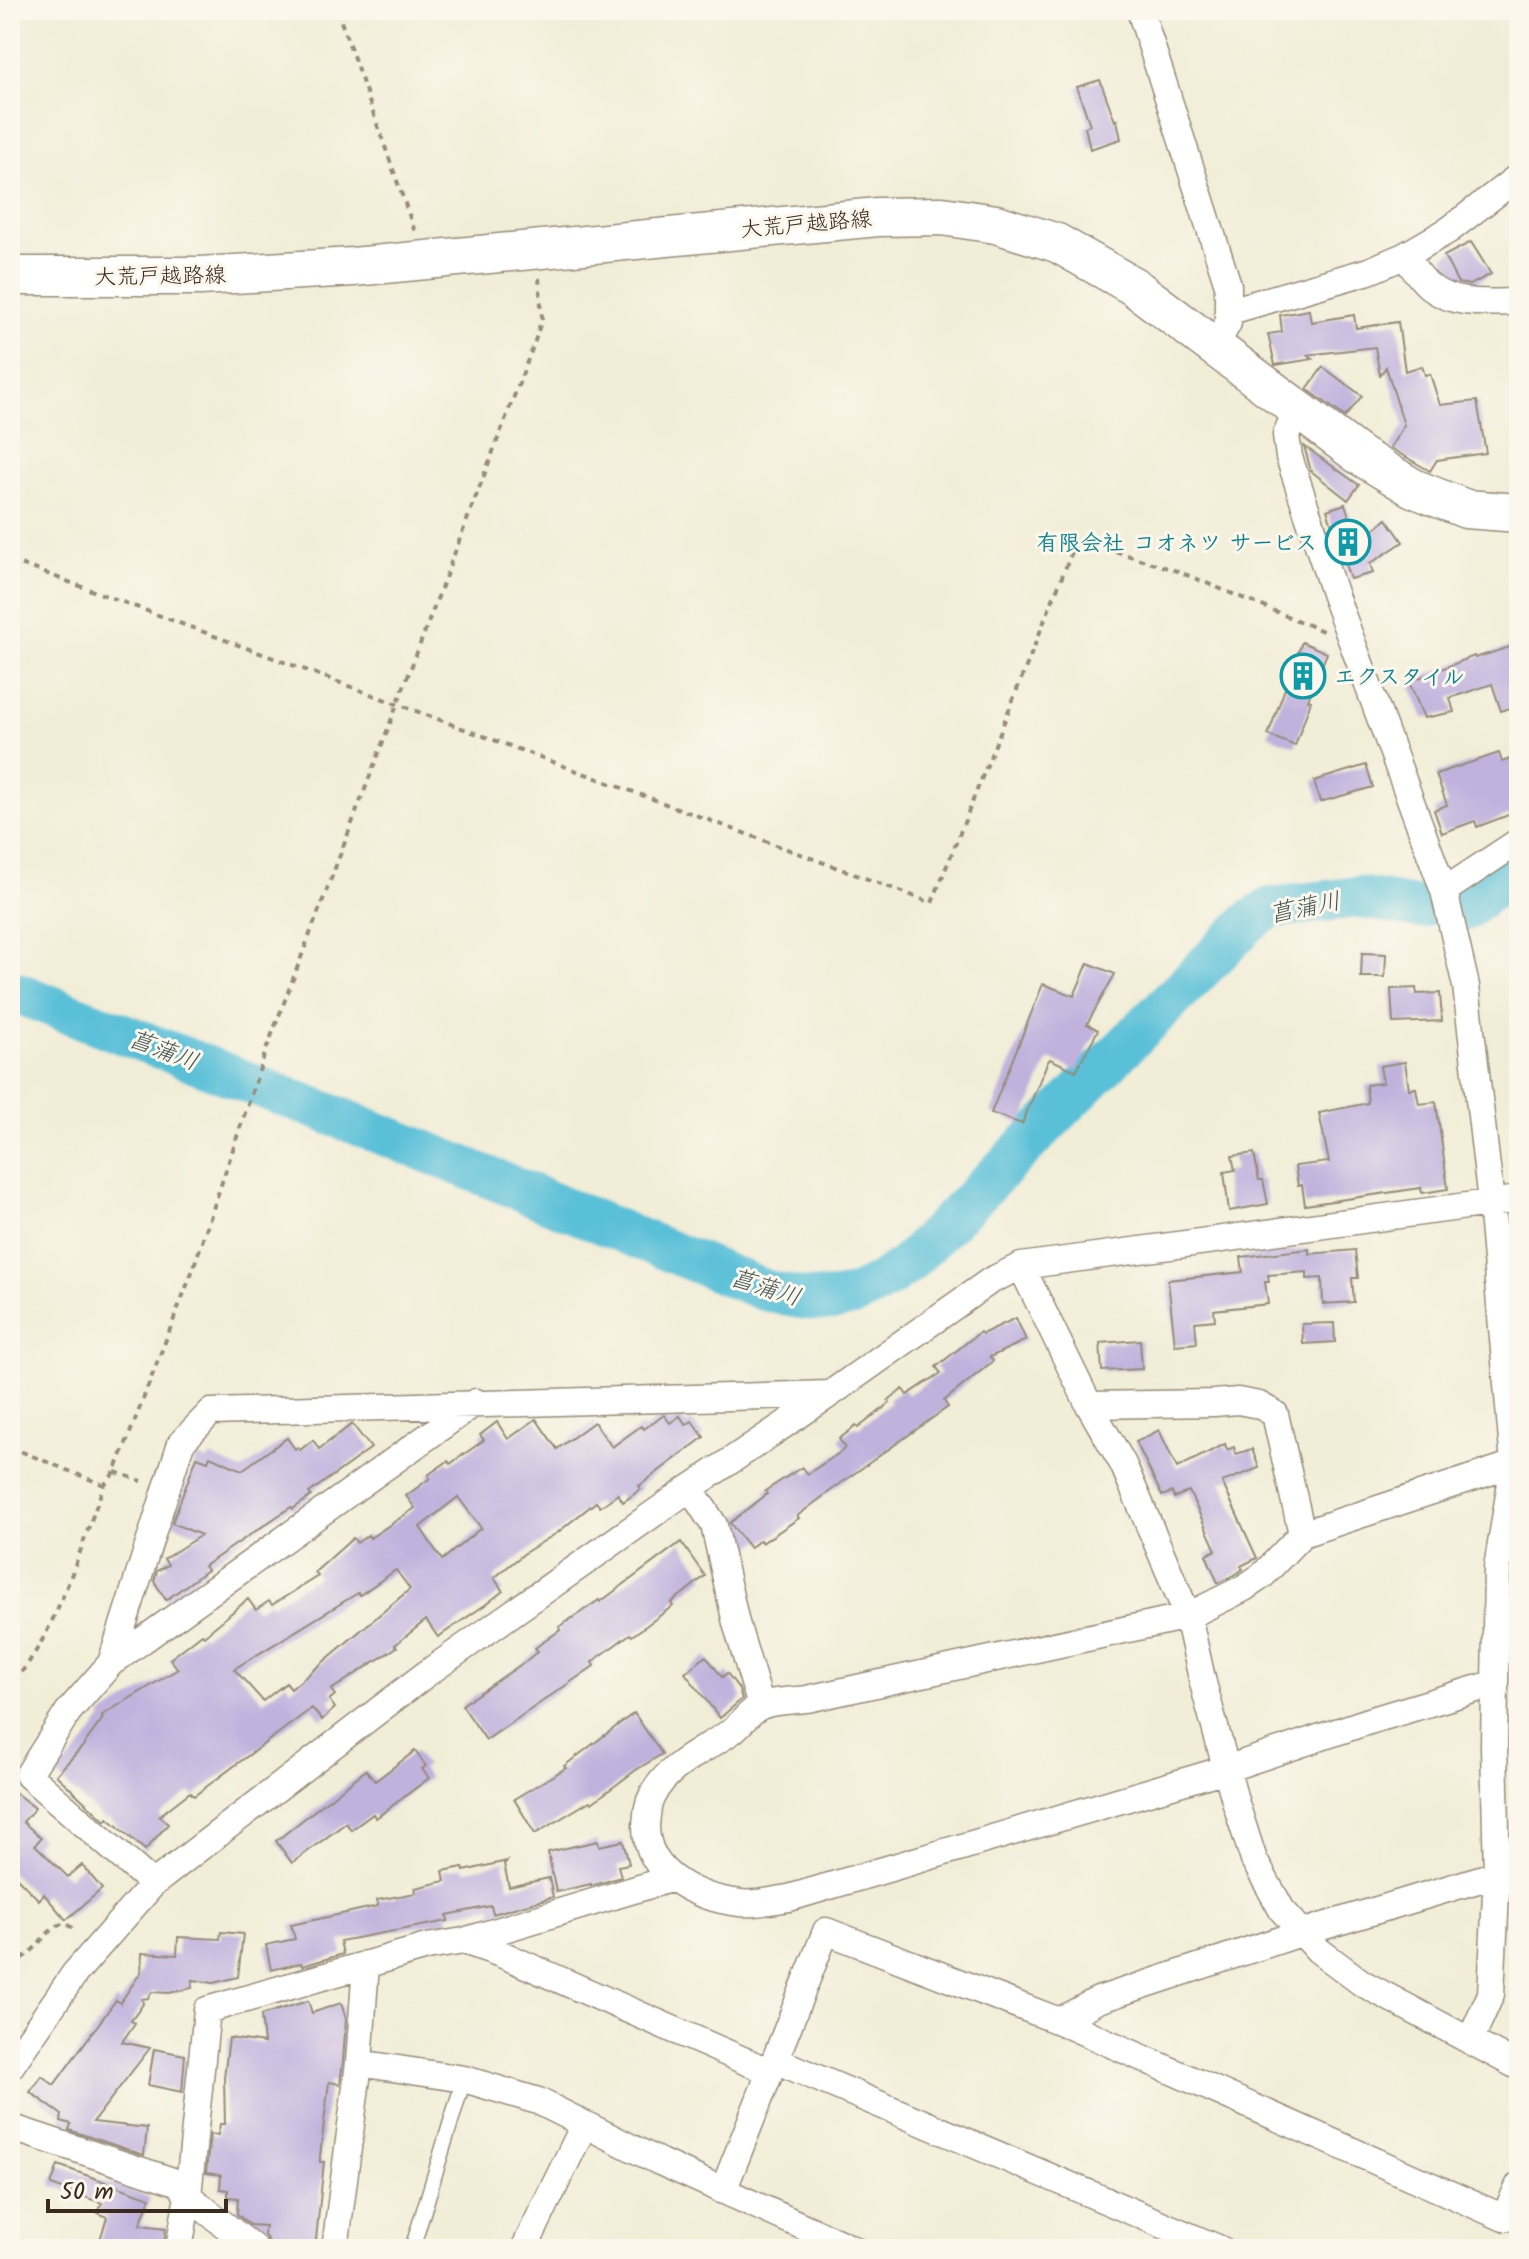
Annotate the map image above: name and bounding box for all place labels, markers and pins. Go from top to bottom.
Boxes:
building icon: 有限会社 コオネツ サービス [1324,518,1372,566]
place label: 有限会社 コオネツ サービス [1036,527,1317,562]
building icon: エクスタイル [1279,652,1327,700]
place label: エクスタイル [1334,661,1465,696]

